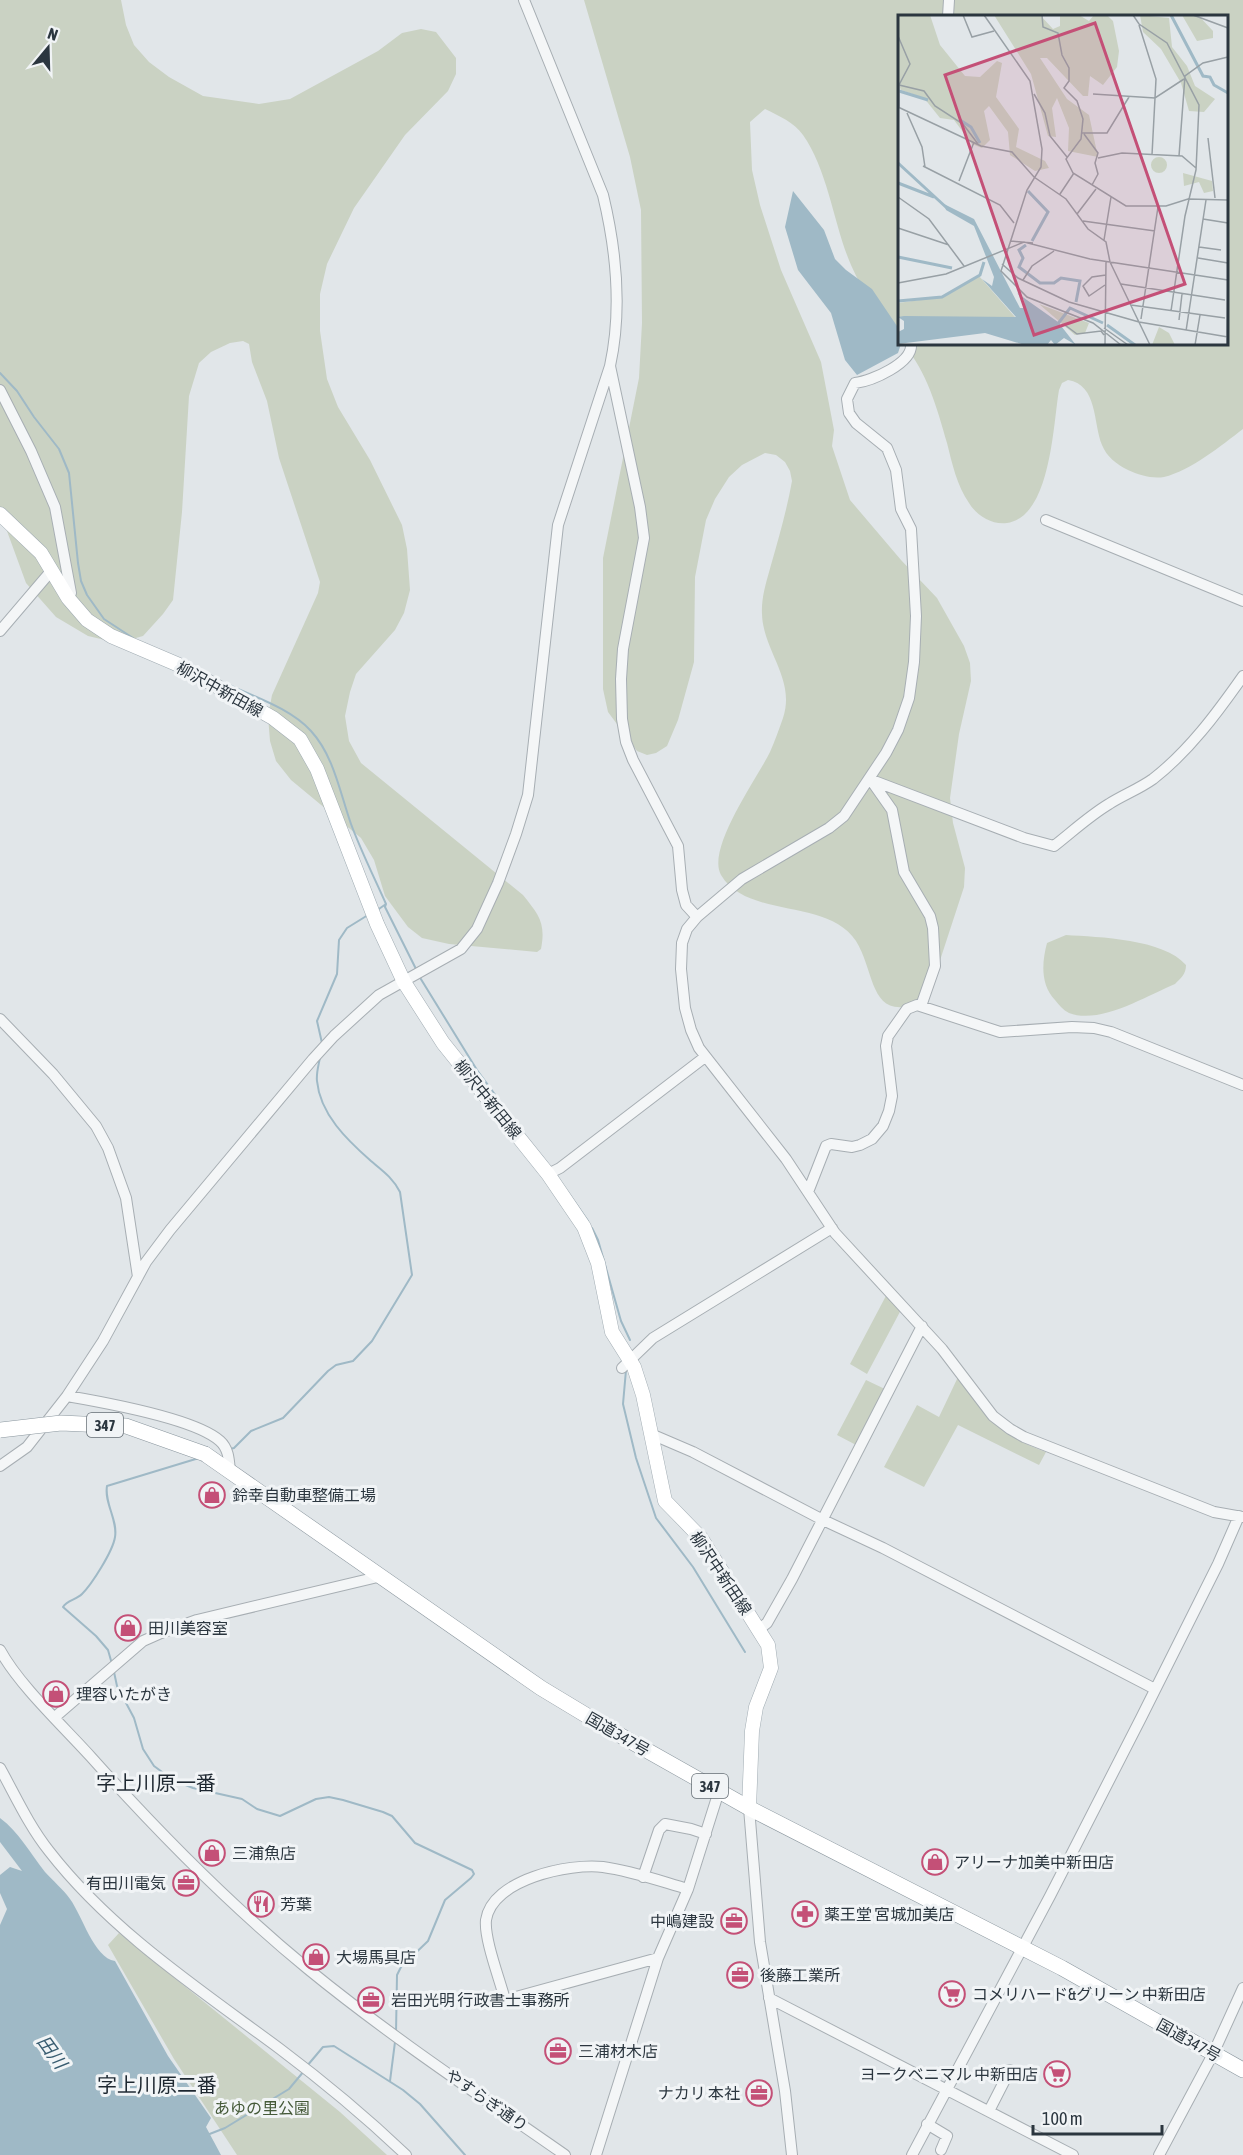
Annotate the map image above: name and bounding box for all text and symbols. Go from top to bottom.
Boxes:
inset map [898,15,1228,345]
north arrow [18,18,78,78]
text: N [45,24,60,44]
street label: 柳沢中新田線 [174,658,266,720]
street label: 柳沢中新田線 [451,1056,525,1142]
road number: 347 [87,1413,123,1437]
shop icon: 鈴幸自動車整備工場 [197,1480,227,1510]
place label: 鈴幸自動車整備工場 [232,1486,376,1504]
street label: 柳沢中新田線 [687,1528,755,1618]
shop icon: 田川美容室 [113,1613,143,1643]
place label: 田川美容室 [148,1619,228,1637]
shop icon: 理容いたがき [41,1679,71,1709]
place label: 理容いたがき [76,1685,172,1703]
street label: 国道347号 [583,1709,653,1759]
district label: 字上川原一番 [96,1771,216,1794]
road number: 347 [692,1774,728,1798]
shop icon: 三浦魚店 [197,1838,227,1868]
place label: 三浦魚店 [232,1844,296,1862]
shop icon: アリーナ加美中新田店 [920,1847,950,1877]
place label: アリーナ加美中新田店 [954,1853,1114,1871]
office icon: 有田川電気 [171,1868,201,1898]
place label: 有田川電気 [86,1874,166,1892]
restaurant icon: 芳葉 [246,1889,276,1919]
place label: 芳葉 [280,1895,312,1913]
pharmacy icon: 薬王堂 宮城加美店 [790,1899,820,1929]
place label: 薬王堂 宮城加美店 [824,1905,954,1923]
office icon: 中嶋建設 [719,1906,749,1936]
place label: 中嶋建設 [650,1912,714,1930]
shop icon: 大場馬具店 [301,1942,331,1972]
place label: 大場馬具店 [336,1948,416,1966]
office icon: 後藤工業所 [725,1960,755,1990]
place label: 後藤工業所 [760,1966,840,1984]
supermarket icon: コメリハード&グリーン 中新田店 [937,1979,967,2009]
office icon: 岩田光明 行政書士事務所 [356,1985,386,2015]
place label: コメリハード&グリーン 中新田店 [972,1985,1206,2003]
place label: 岩田光明 行政書士事務所 [391,1991,569,2009]
street label: 国道347号 [1154,2015,1224,2065]
water label: 田川 [33,2031,72,2074]
office icon: 三浦材木店 [543,2036,573,2066]
place label: 三浦材木店 [578,2042,658,2060]
supermarket icon: ヨークベニマル 中新田店 [1042,2059,1072,2089]
street label: やすらぎ通り [443,2065,531,2135]
place label: ヨークベニマル 中新田店 [860,2065,1038,2083]
district label: 字上川原二番 [97,2073,217,2096]
office icon: ナカリ 本社 [744,2078,774,2108]
place label: ナカリ 本社 [658,2084,740,2102]
scale bar [1033,2098,1162,2136]
park label: あゆの里公園 [214,2099,310,2117]
text: 100 m [1042,2108,1083,2129]

